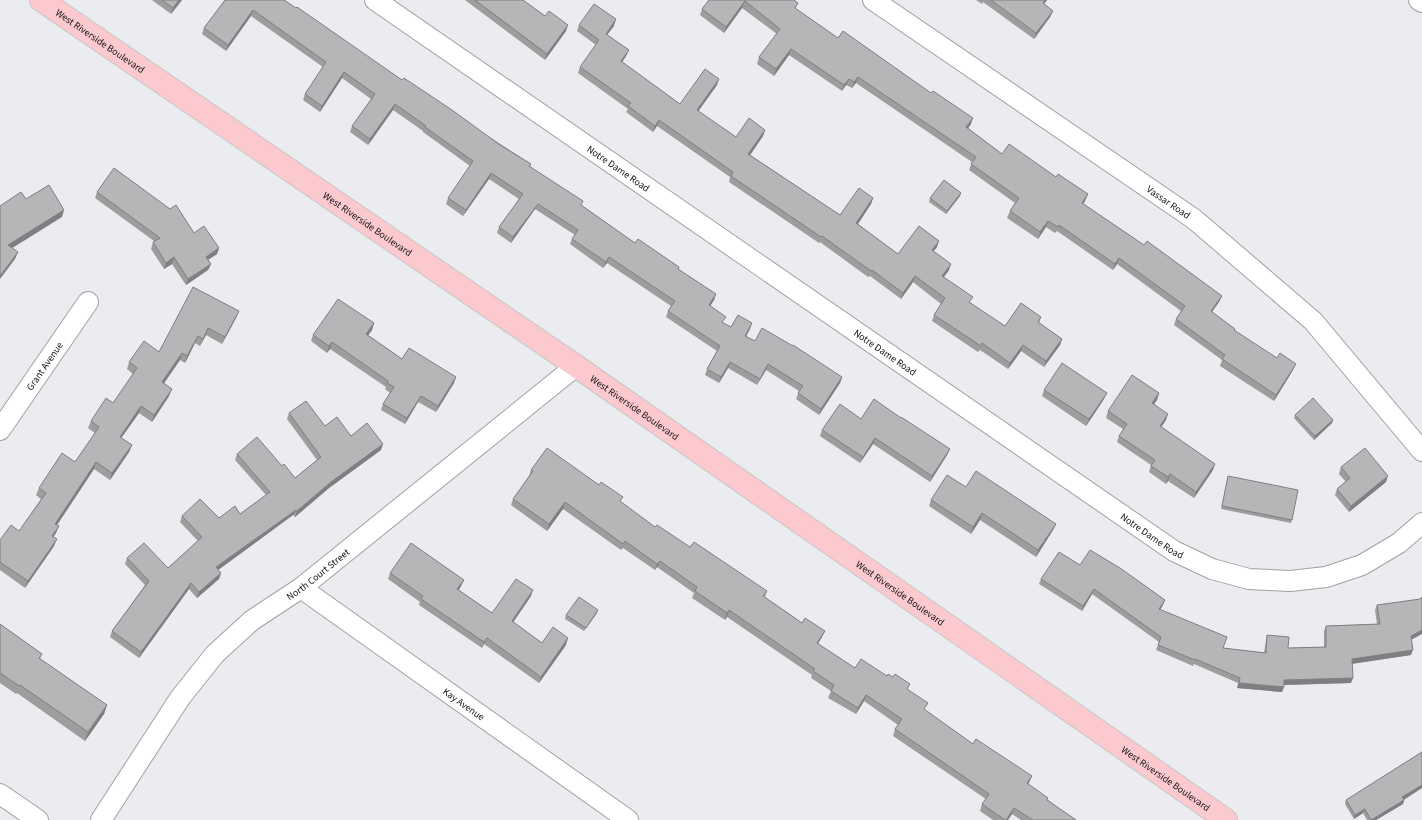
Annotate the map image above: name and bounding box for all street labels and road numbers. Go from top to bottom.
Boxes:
street label: West Riverside Boulevard [52,6,147,77]
street label: Notre Dame Road [584,142,652,195]
street label: Vassar Road [1143,183,1193,223]
street label: West Riverside Boulevard [320,189,415,260]
street label: Notre Dame Road [851,326,919,379]
street label: Grant Avenue [23,339,67,393]
street label: West Riverside Boulevard [587,372,682,444]
street label: Notre Dame Road [1117,510,1186,563]
street label: North Court Street [284,545,353,604]
street label: West Riverside Boulevard [853,558,947,629]
street label: Kay Avenue [440,685,487,724]
street label: West Riverside Boulevard [1118,743,1213,815]

